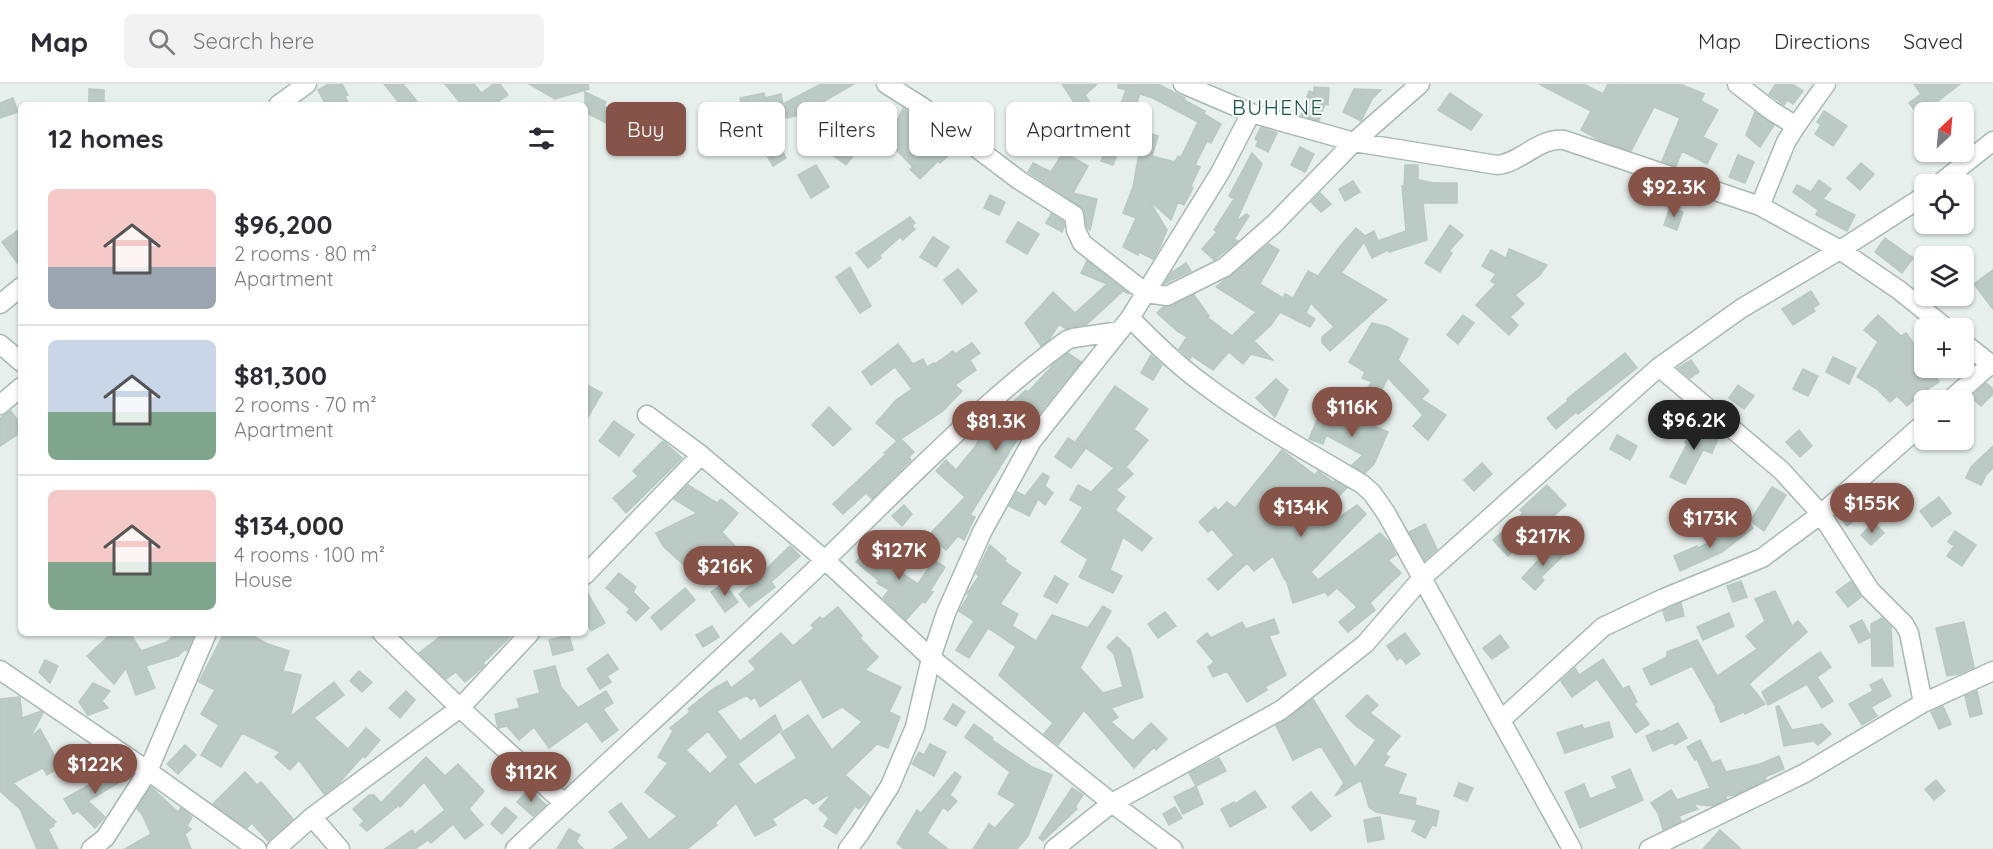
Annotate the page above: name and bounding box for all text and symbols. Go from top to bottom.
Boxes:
search box [124,14,544,68]
text: Map [30,24,88,59]
icon: search [145,25,178,58]
text: Search here [193,27,315,55]
text: Map [1698,28,1741,54]
text: Directions [1774,28,1870,54]
text: Saved [1903,28,1963,54]
district label: BUHENE [1232,94,1324,120]
chip: Buy [606,102,686,156]
chip: Rent [698,102,785,156]
chip: Filters [797,102,897,156]
chip: New [909,102,994,156]
chip: Apartment [1006,102,1152,156]
north arrow [1914,102,1974,162]
map controls [1914,102,1974,450]
text: 12 homes [48,122,164,155]
icon: filters [525,122,558,155]
pin: $92.3K [1625,167,1723,218]
text: $92.3K [1642,174,1706,199]
button: locate [1914,174,1974,234]
text: $96,200 [234,208,333,241]
icon: home [96,213,168,285]
text: 2 rooms · 80 m² [234,241,377,266]
button: layers [1914,246,1974,306]
text: Apartment [234,266,334,291]
button: + [1914,318,1974,378]
text: $81,300 [234,359,327,392]
icon: home [96,364,168,436]
pin: $116K [1310,387,1394,438]
button: − [1914,390,1974,450]
text: 2 rooms · 70 m² [234,392,377,417]
text: $116K [1326,394,1378,419]
pin: $96.2K [1645,400,1743,451]
pin: $81.3K [947,401,1045,452]
text: $96.2K [1662,407,1726,432]
text: $81.3K [966,408,1026,433]
text: Apartment [234,417,334,442]
pin: $155K [1830,483,1914,534]
pin: $134K [1259,487,1343,538]
text: $155K [1844,490,1900,515]
text: $134K [1273,494,1329,519]
pin: $173K [1668,498,1752,549]
text: $173K [1683,505,1737,530]
text: $134,000 [234,509,344,542]
icon: home [96,514,168,586]
pin: $217K [1501,516,1585,567]
text: $217K [1515,523,1571,548]
pin: $127K [857,530,941,581]
text: $127K [871,537,927,562]
text: 4 rooms · 100 m² [234,542,385,567]
pin: $216K [683,546,767,597]
text: $216K [697,553,753,578]
text: House [234,567,293,592]
pin: $122K [53,744,137,795]
text: $122K [67,751,123,776]
pin: $112K [489,752,573,803]
text: $112K [505,759,557,784]

